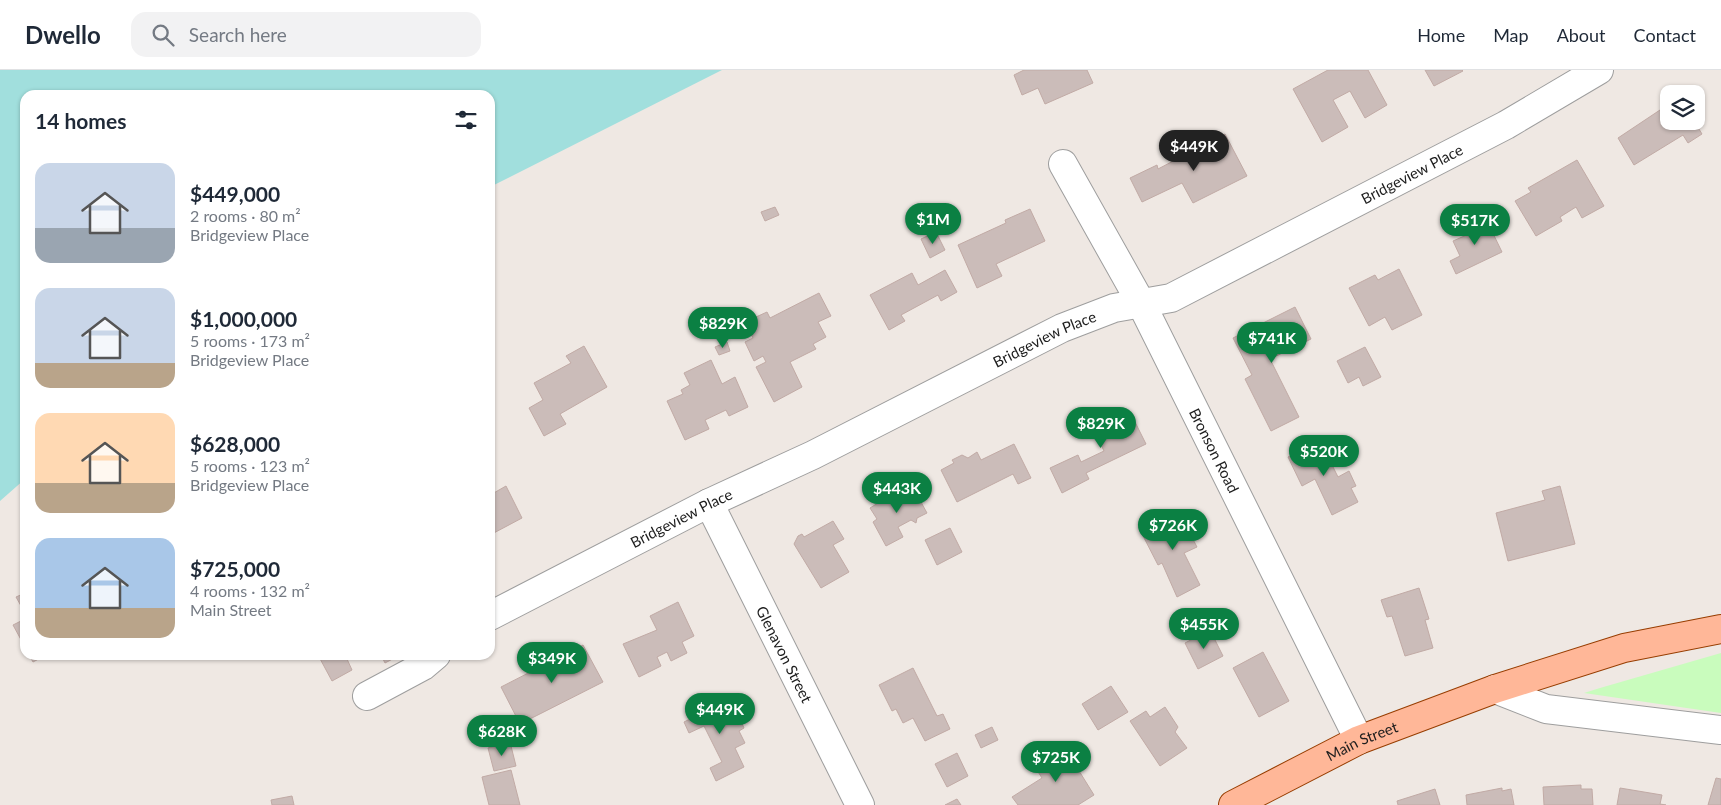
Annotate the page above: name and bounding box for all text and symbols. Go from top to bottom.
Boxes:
search box [131,12,481,57]
text: Dwello [25,20,101,49]
icon: search [149,21,177,49]
text: Search here [189,23,287,46]
text: Home [1417,24,1465,46]
text: Map [1493,24,1529,46]
text: About [1557,24,1606,46]
text: Contact [1634,24,1696,46]
map controls [1660,85,1705,130]
button: layers [1660,85,1705,130]
icon: filters [452,106,480,134]
text: 14 homes [35,108,126,133]
pin: $449K [1159,129,1229,172]
text: $449K [1170,136,1218,155]
street label: Bridgeview Place [1358,140,1466,207]
text: $449,000 [190,181,280,206]
icon: home [75,183,135,243]
pin: $1M [909,202,957,245]
pin: $517K [1440,204,1510,246]
text: 2 rooms · 80 m² [190,206,301,225]
text: $1M [916,209,950,228]
text: $517K [1451,210,1499,229]
text: Bridgeview Place [190,225,309,244]
text: $1,000,000 [190,306,297,331]
pin: $829K [688,306,758,349]
street label: Bridgeview Place [990,307,1098,371]
icon: home [75,308,135,368]
text: $829K [699,313,747,332]
pin: $741K [1237,322,1307,364]
text: $741K [1248,328,1296,347]
text: 5 rooms · 173 m² [190,331,310,350]
text: Bridgeview Place [190,350,309,369]
street label: Bronson Road [1186,405,1243,496]
pin: $829K [1066,406,1136,449]
text: $829K [1077,413,1125,432]
text: $628,000 [190,431,280,456]
icon: home [75,433,135,493]
pin: $520K [1289,434,1359,477]
text: $520K [1300,441,1348,460]
text: 5 rooms · 123 m² [190,456,310,475]
pin: $443K [862,472,932,514]
text: Bridgeview Place [190,475,309,494]
text: $443K [873,478,921,497]
street label: Bridgeview Place [627,485,735,551]
pin: $726K [1138,508,1208,551]
text: $726K [1149,515,1197,534]
text: $725,000 [190,556,280,581]
icon: home [75,558,135,618]
text: 4 rooms · 132 m² [190,581,310,600]
text: Main Street [190,600,272,619]
street label: Glenavon Street [753,603,817,706]
pin: $455K [1169,608,1239,650]
text: $455K [1180,614,1228,633]
pin: $349K [517,642,587,684]
text: $349K [528,648,576,667]
pin: $449K [685,692,755,735]
text: $449K [696,699,744,718]
pin: $628K [467,714,537,757]
street label: Main Street [1323,717,1401,765]
text: $628K [478,721,526,740]
pin: $725K [1021,740,1091,783]
text: $725K [1032,747,1080,766]

